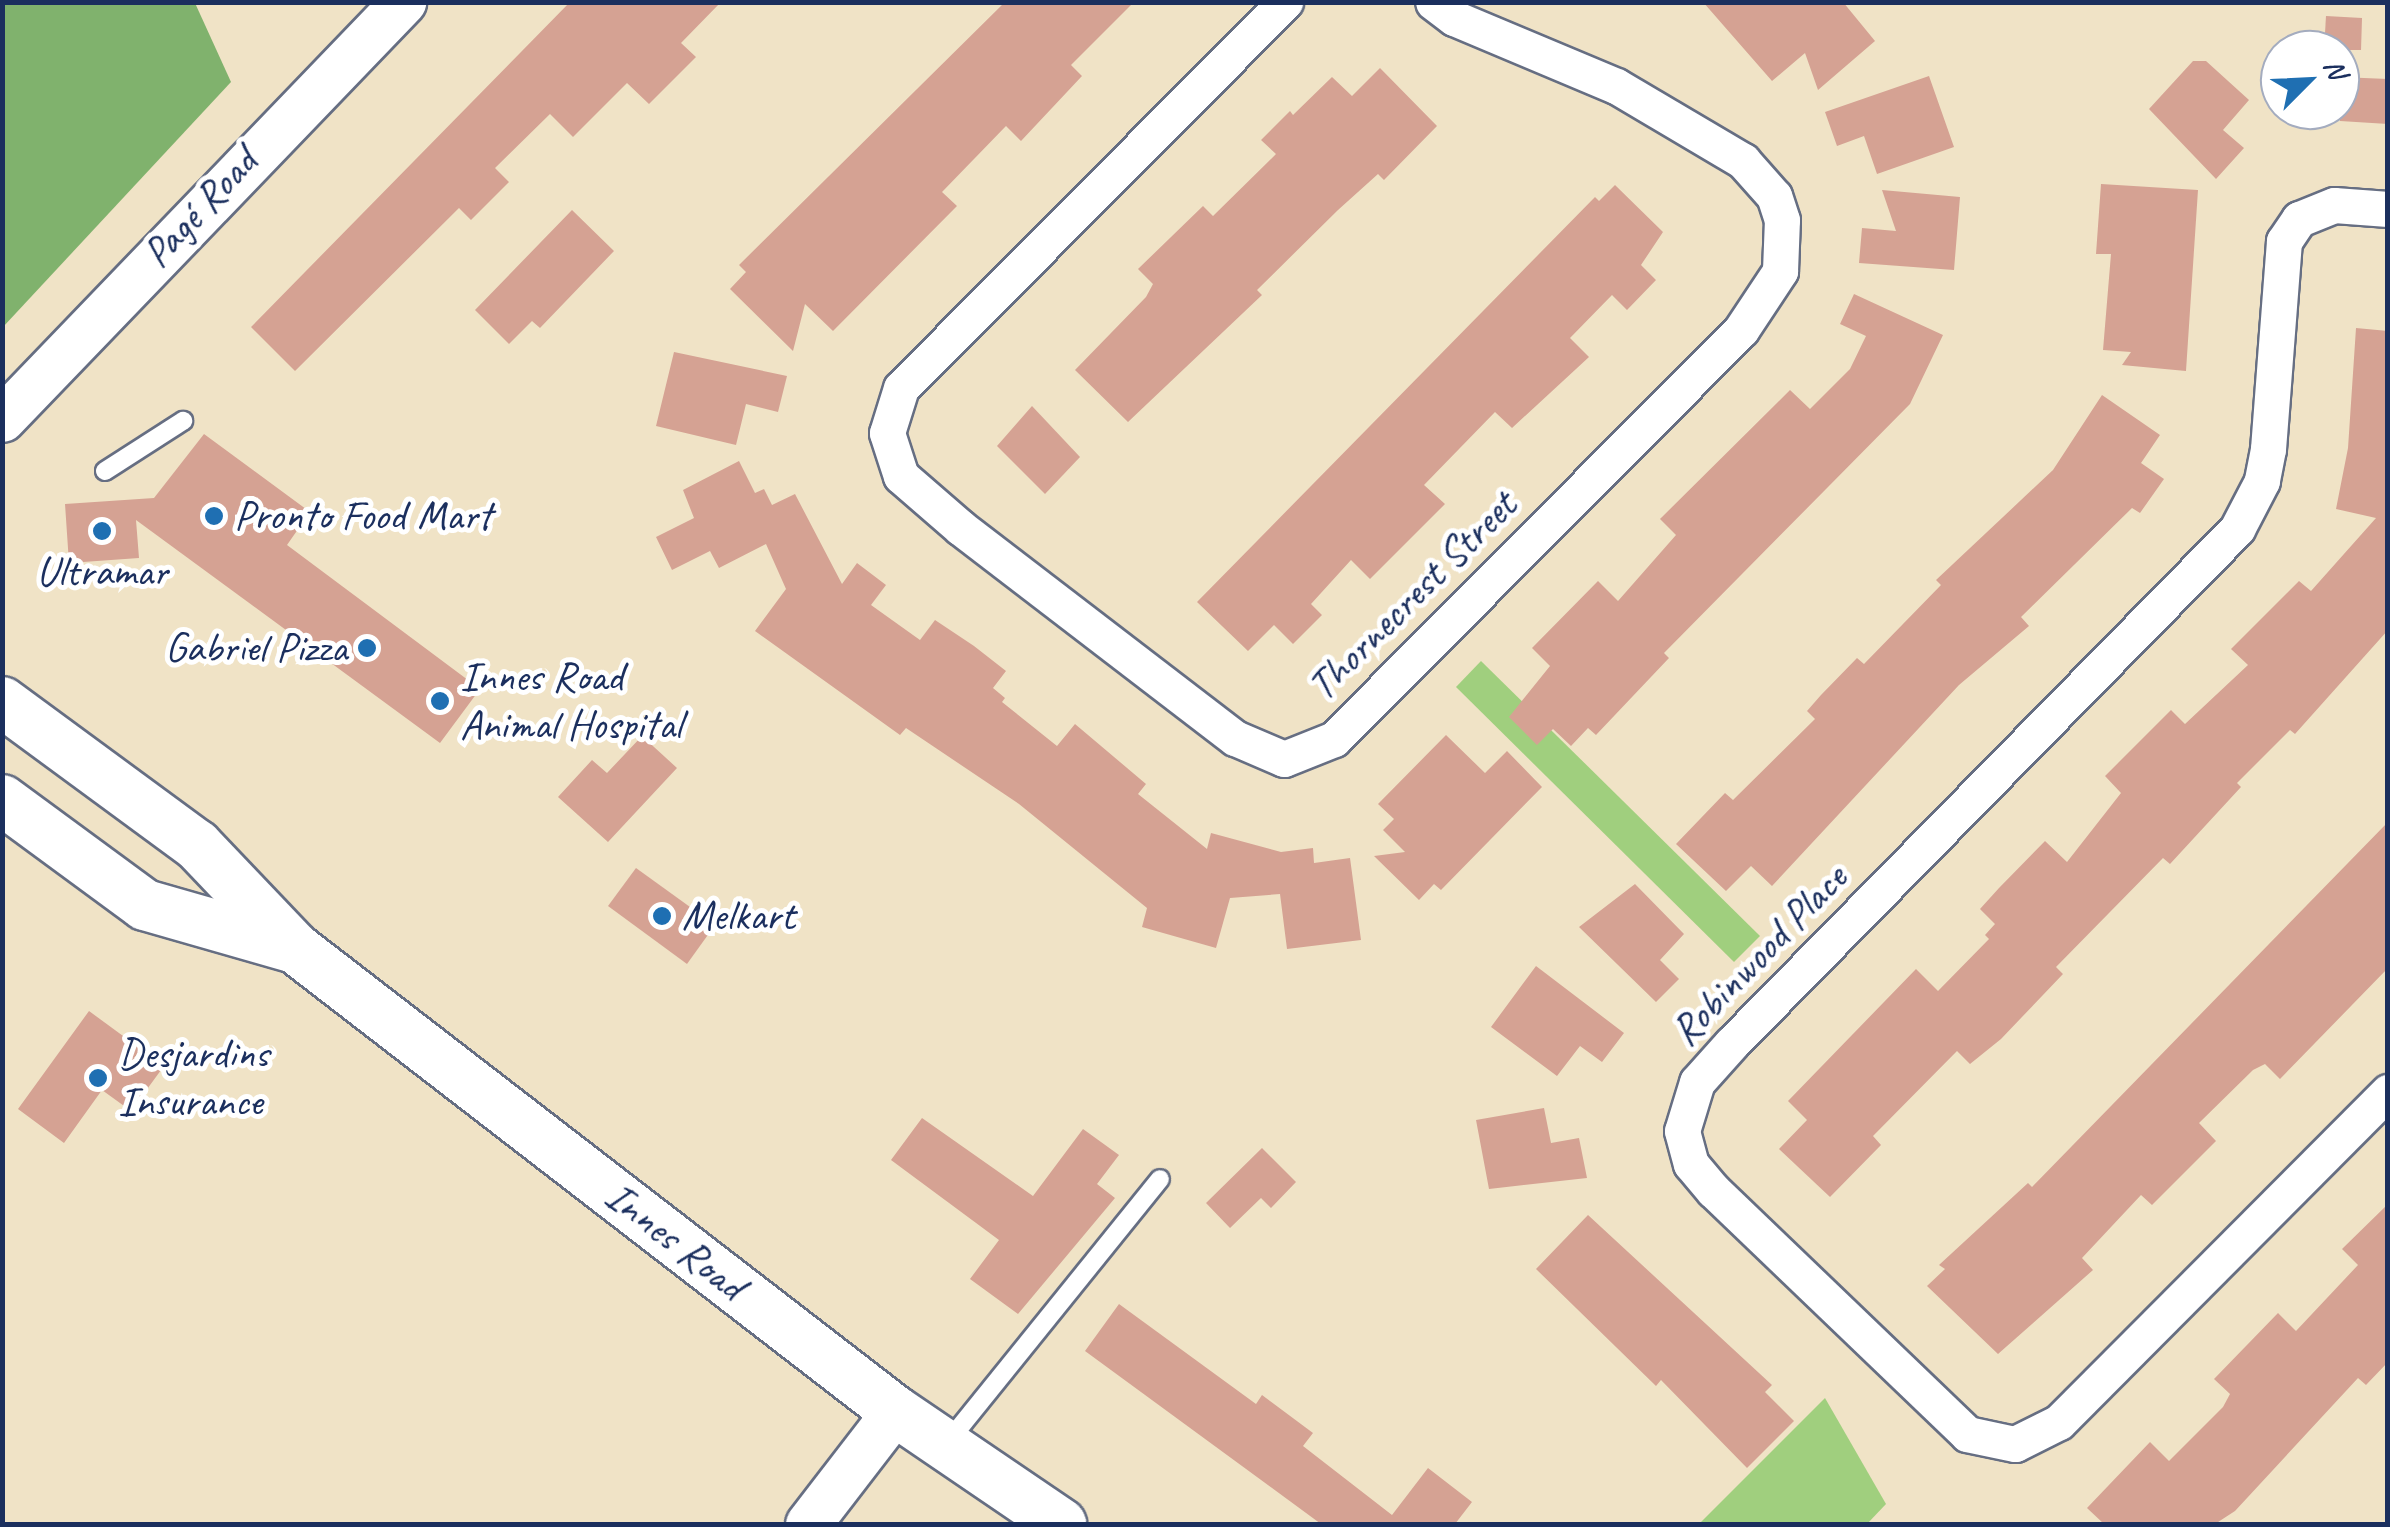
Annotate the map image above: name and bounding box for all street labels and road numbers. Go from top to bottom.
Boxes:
street label: Pagé Road [132,138,268,278]
street label: Thornecrest Street [1297,481,1527,711]
street label: Robinwood Place [1660,853,1858,1057]
street label: Innes Road [595,1171,755,1311]

